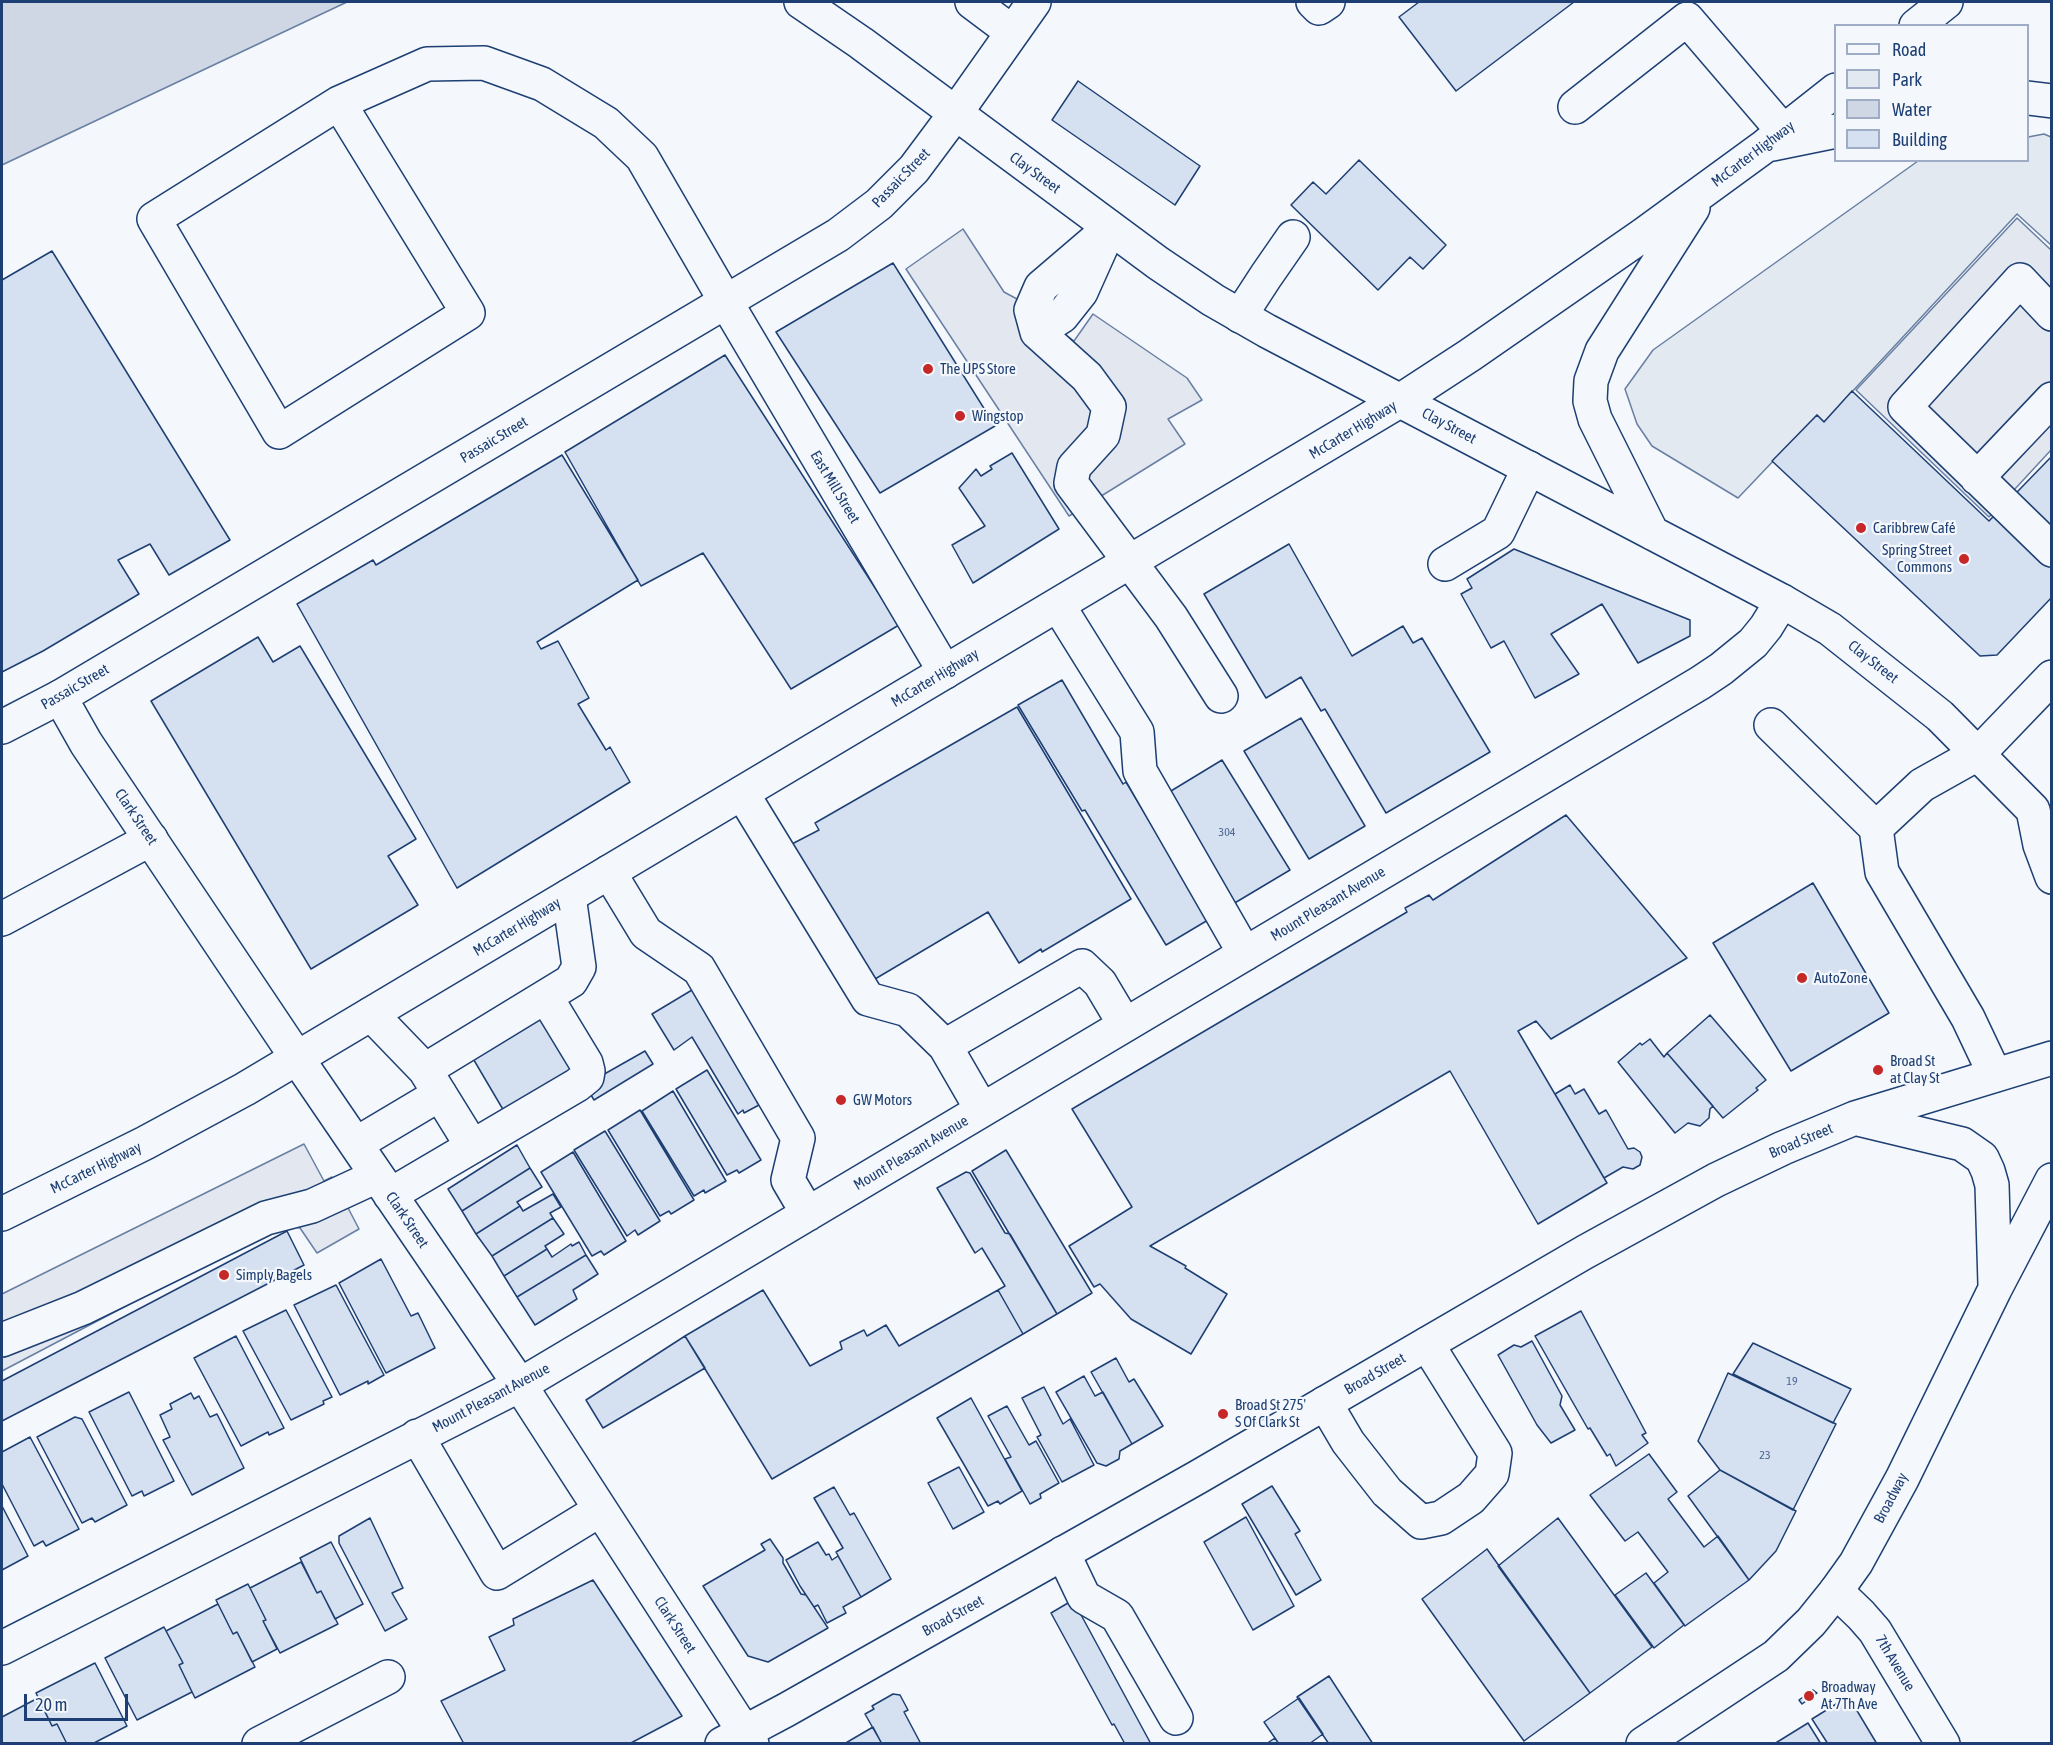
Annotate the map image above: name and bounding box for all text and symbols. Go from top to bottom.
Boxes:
legend [1834,24,2029,162]
text: Road [1892,39,1926,60]
text: Park [1892,69,1922,90]
text: Water [1892,99,1931,120]
street label: McCarter Highway [1708,117,1798,191]
text: Building [1892,129,1947,150]
street label: Passaic Street [868,145,934,211]
street label: Clay Street [1006,148,1064,198]
place label: The UPS Store [940,360,1016,378]
marker: The UPS Store [921,362,935,376]
street label: McCarter Highway [1306,397,1400,463]
street label: Clay Street [1419,404,1479,448]
place label: Wingstop [972,407,1024,425]
marker: Wingstop [953,409,967,423]
street label: Passaic Street [457,413,531,467]
street label: East Mill Street [806,447,864,527]
place label: Caribbrew Café [1873,519,1956,537]
marker: Caribbrew Café [1854,521,1868,535]
place label: Spring Street Commons [1882,541,1952,576]
marker: Spring Street Commons [1957,552,1971,566]
street label: Clay Street [1844,637,1902,687]
street label: McCarter Highway [888,645,982,711]
street label: Passaic Street [38,660,112,714]
street label: Clark Street [111,786,161,848]
house number: 304 [1219,825,1235,839]
street label: Mount Pleasant Avenue [1267,863,1389,945]
street label: McCarter Highway [470,894,564,960]
place label: AutoZone [1814,969,1868,987]
marker: AutoZone [1795,971,1809,985]
place label: Broad St at Clay St [1890,1052,1940,1087]
marker: Broad St at Clay St [1871,1063,1885,1077]
place label: GW Motors [853,1091,912,1109]
marker: GW Motors [834,1093,848,1107]
street label: Mount Pleasant Avenue [850,1112,972,1194]
street label: Broad Street [1766,1120,1836,1162]
street label: McCarter Highway [48,1138,144,1198]
street label: Clark Street [382,1189,432,1251]
place label: Simply Bagels [236,1266,312,1284]
marker: Simply Bagels [217,1268,231,1282]
street label: Broad Street [1341,1349,1409,1399]
street label: Mount Pleasant Avenue [429,1359,553,1437]
house number: 19 [1786,1374,1798,1388]
place label: Broad St 275' S Of Clark St [1235,1396,1306,1431]
marker: Broad St 275' S Of Clark St [1216,1407,1230,1421]
house number: 23 [1759,1448,1771,1462]
street label: Broadway [1870,1470,1912,1526]
street label: Broad Street [919,1592,987,1640]
street label: Clark Street [650,1593,700,1657]
street label: 7th Avenue [1871,1632,1919,1694]
place label: Broadway At 7Th Ave [1821,1678,1878,1713]
scale bar [27,1682,130,1720]
marker: Broadway At 7Th Ave [1802,1689,1816,1703]
text: 20 m [35,1694,67,1715]

